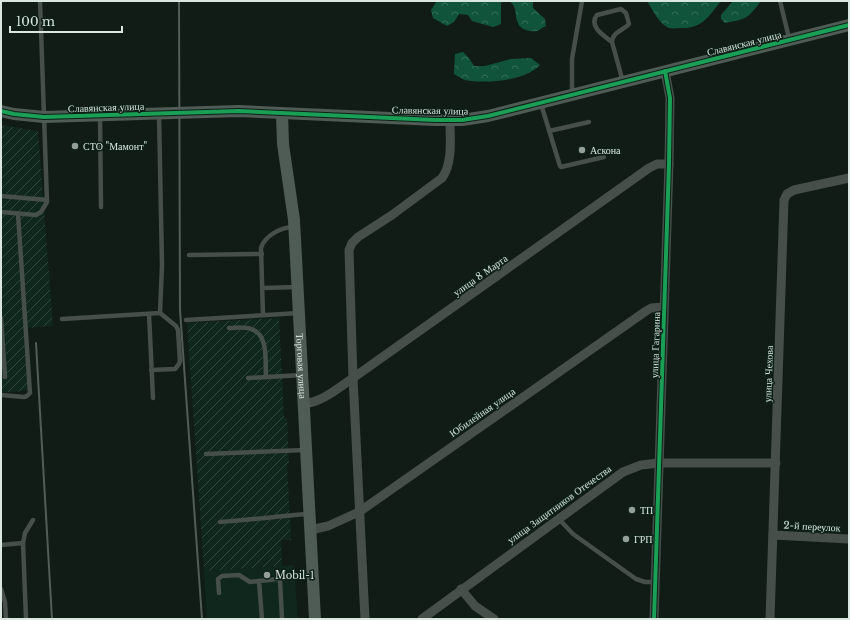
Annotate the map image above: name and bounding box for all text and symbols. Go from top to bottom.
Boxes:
scale bar [10,8,122,34]
text: 100 m [16,14,55,29]
street label: Славянская улица [705,28,783,59]
street label: Славянская улица [68,100,145,115]
street label: Славянская улица [392,103,469,118]
place label: СТО "Мамонт" [83,140,148,153]
marker: СТО "Мамонт" [70,141,80,151]
place label: Аскона [590,144,621,157]
marker: Аскона [577,145,587,155]
street label: улица 8 Марта [450,252,511,299]
street label: улица Гагарина [648,311,663,378]
street label: Торговая улица [293,333,309,400]
street label: улица Чехова [761,345,776,403]
street label: Юбилейная улица [447,385,518,440]
street label: улица Защитников Отечества [505,462,614,547]
place label: ТП [640,504,653,517]
marker: ТП [627,505,637,515]
street label: 2-й переулок [783,519,841,534]
place label: ГРП [634,533,653,546]
marker: ГРП [621,534,631,544]
place label: Mobil-1 [275,569,314,582]
marker: Mobil-1 [262,570,272,580]

